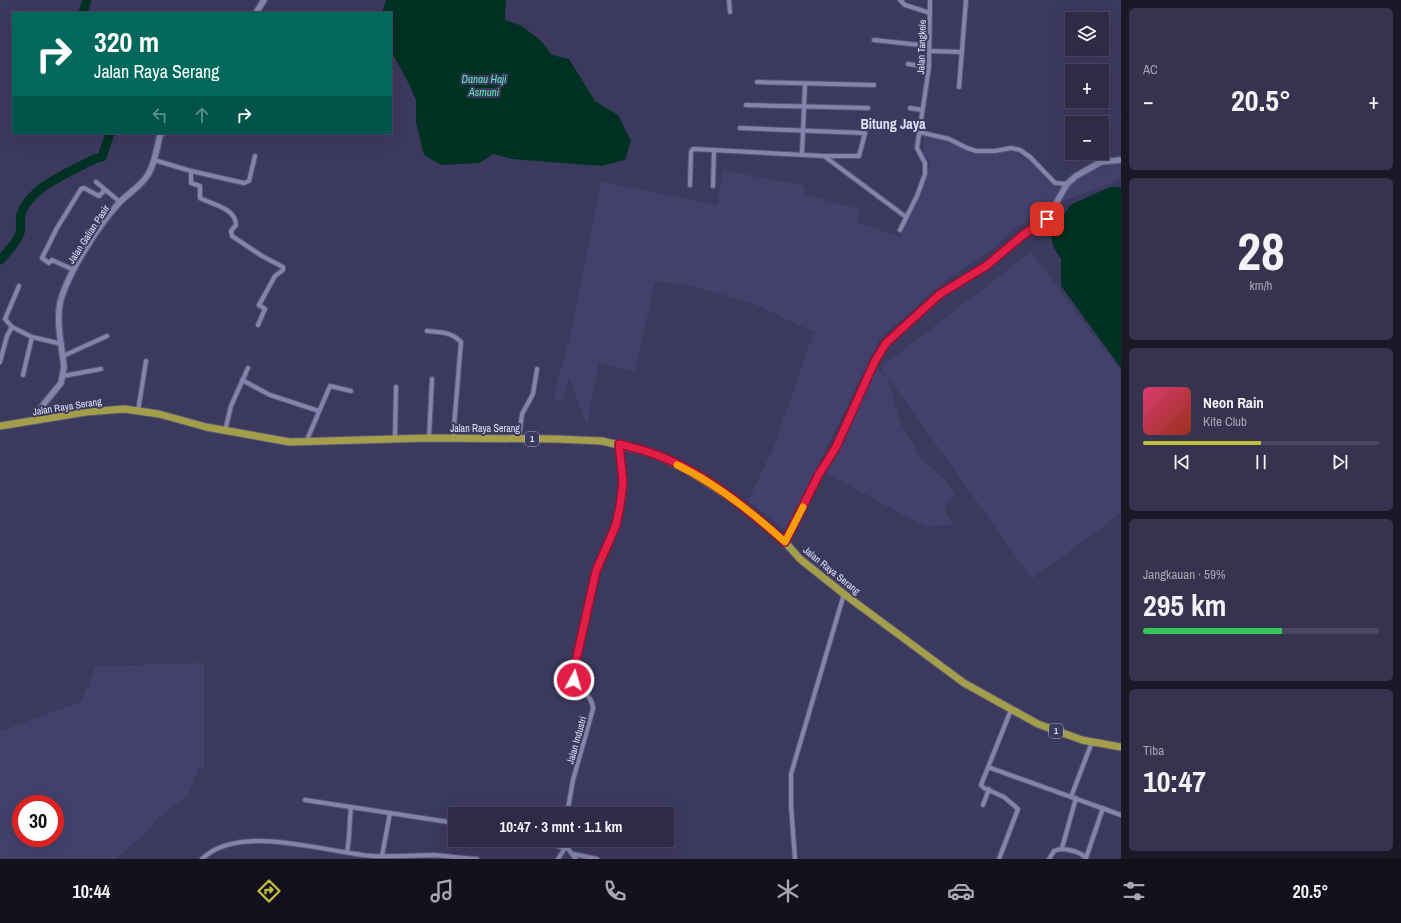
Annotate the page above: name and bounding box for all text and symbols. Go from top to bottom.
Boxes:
map controls [1065,12,1109,160]
button: layers [1065,12,1109,56]
street label: Jalan Tangkele [914,19,929,75]
text: 320 m [94,23,159,61]
icon: right [28,28,80,80]
text: Jalan Raya Serang [94,59,220,84]
text: AC [1143,61,1158,78]
button: + [1065,64,1109,108]
water label: Danau Haji Asmuni [461,72,507,99]
text: 20.5° [1231,80,1291,120]
text: − [1143,86,1154,116]
text: + [1368,86,1379,116]
icon: left [149,104,171,126]
icon: ahead [191,104,213,126]
icon: right [233,104,255,126]
district label: Bitung Jaya [860,115,926,133]
button: − [1065,116,1109,160]
street label: Jalan Galian Pasir [65,202,112,266]
pin [1030,202,1064,236]
icon: arrive [1036,208,1058,230]
text: 28 [1237,216,1285,286]
text: km/h [1249,277,1273,294]
text: Neon Rain [1203,392,1264,413]
street label: Jalan Raya Serang [32,395,103,418]
text: Kite Club [1203,413,1247,430]
street label: Jalan Raya Serang [450,422,520,435]
road number: 1 [525,432,539,446]
icon: previous [1171,451,1193,473]
icon: pause [1250,451,1272,473]
icon: next [1329,451,1351,473]
street label: Jalan Raya Serang [800,543,863,598]
text: Jangkauan · 59% [1143,566,1225,583]
text: 295 km [1143,585,1226,625]
position arrow [553,659,595,701]
street label: Jalan Industri [563,715,590,766]
road number: 1 [1049,724,1063,738]
text: Tiba [1143,742,1164,759]
text: 10:47 [1143,761,1206,801]
speed limit sign: 30 [12,795,64,847]
text: 10:47 · 3 mnt · 1.1 km [499,816,623,837]
icon: directions [255,877,283,905]
icon: music [428,877,456,905]
icon: phone [601,877,629,905]
icon: climate [774,877,802,905]
icon: car [947,877,975,905]
icon: filters [1120,877,1148,905]
text: 10:44 [72,879,110,904]
text: 20.5° [1293,879,1328,904]

